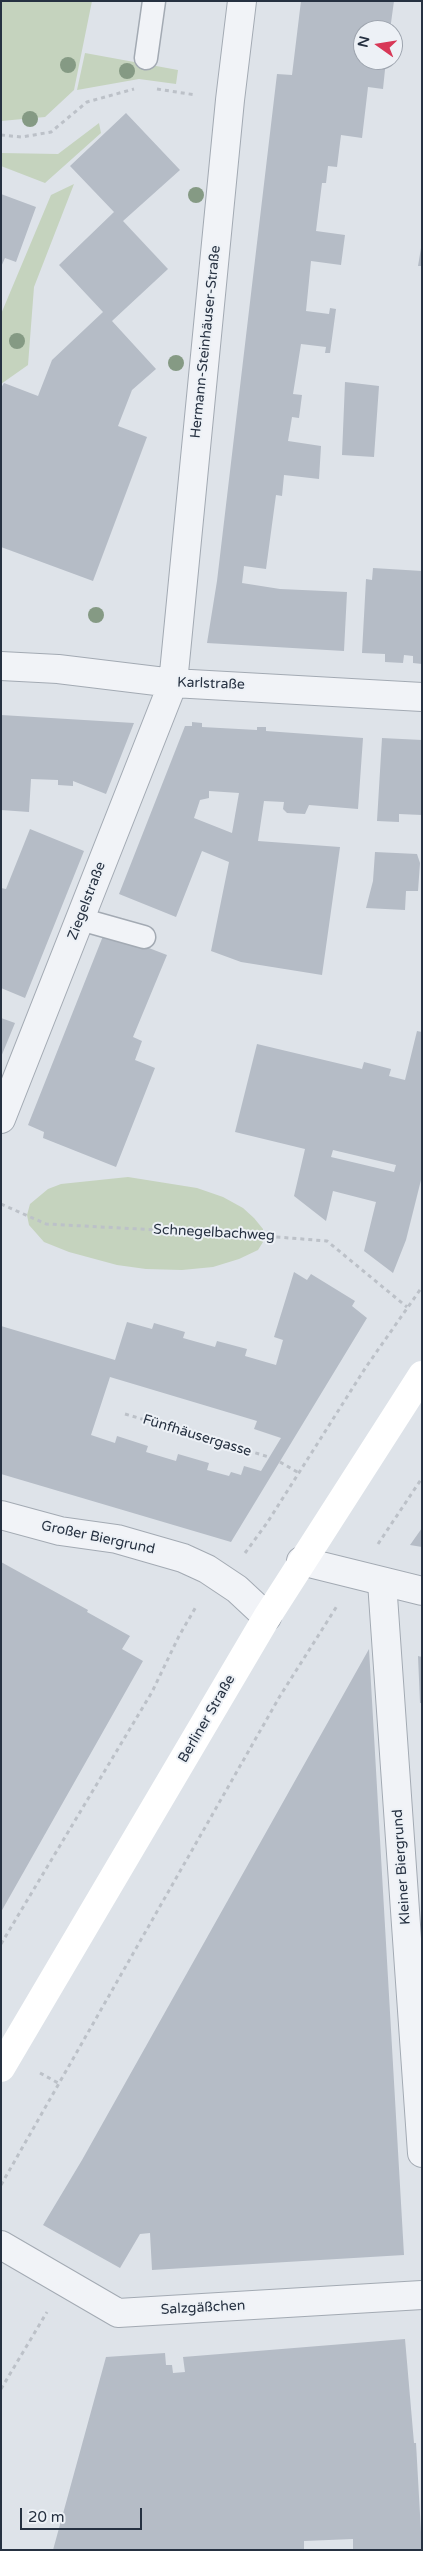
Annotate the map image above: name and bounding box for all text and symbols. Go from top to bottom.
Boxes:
north arrow [353,20,403,70]
text: N [354,34,373,49]
street label: Hermann-Steinhäuser-Straße [188,245,224,439]
street label: Karlstraße [177,674,245,694]
street label: Ziegelstraße [64,860,110,942]
street label: Schnegelbachweg [153,1221,275,1245]
street label: Fünfhäusergasse [141,1411,253,1461]
street label: Großer Biergrund [40,1518,156,1558]
street label: Berliner Straße [175,1672,239,1766]
street label: Kleiner Biergrund [390,1809,414,1925]
street label: Salzgäßchen [160,2297,246,2319]
scale bar [22,2498,145,2530]
text: 20 m [28,2508,65,2526]

